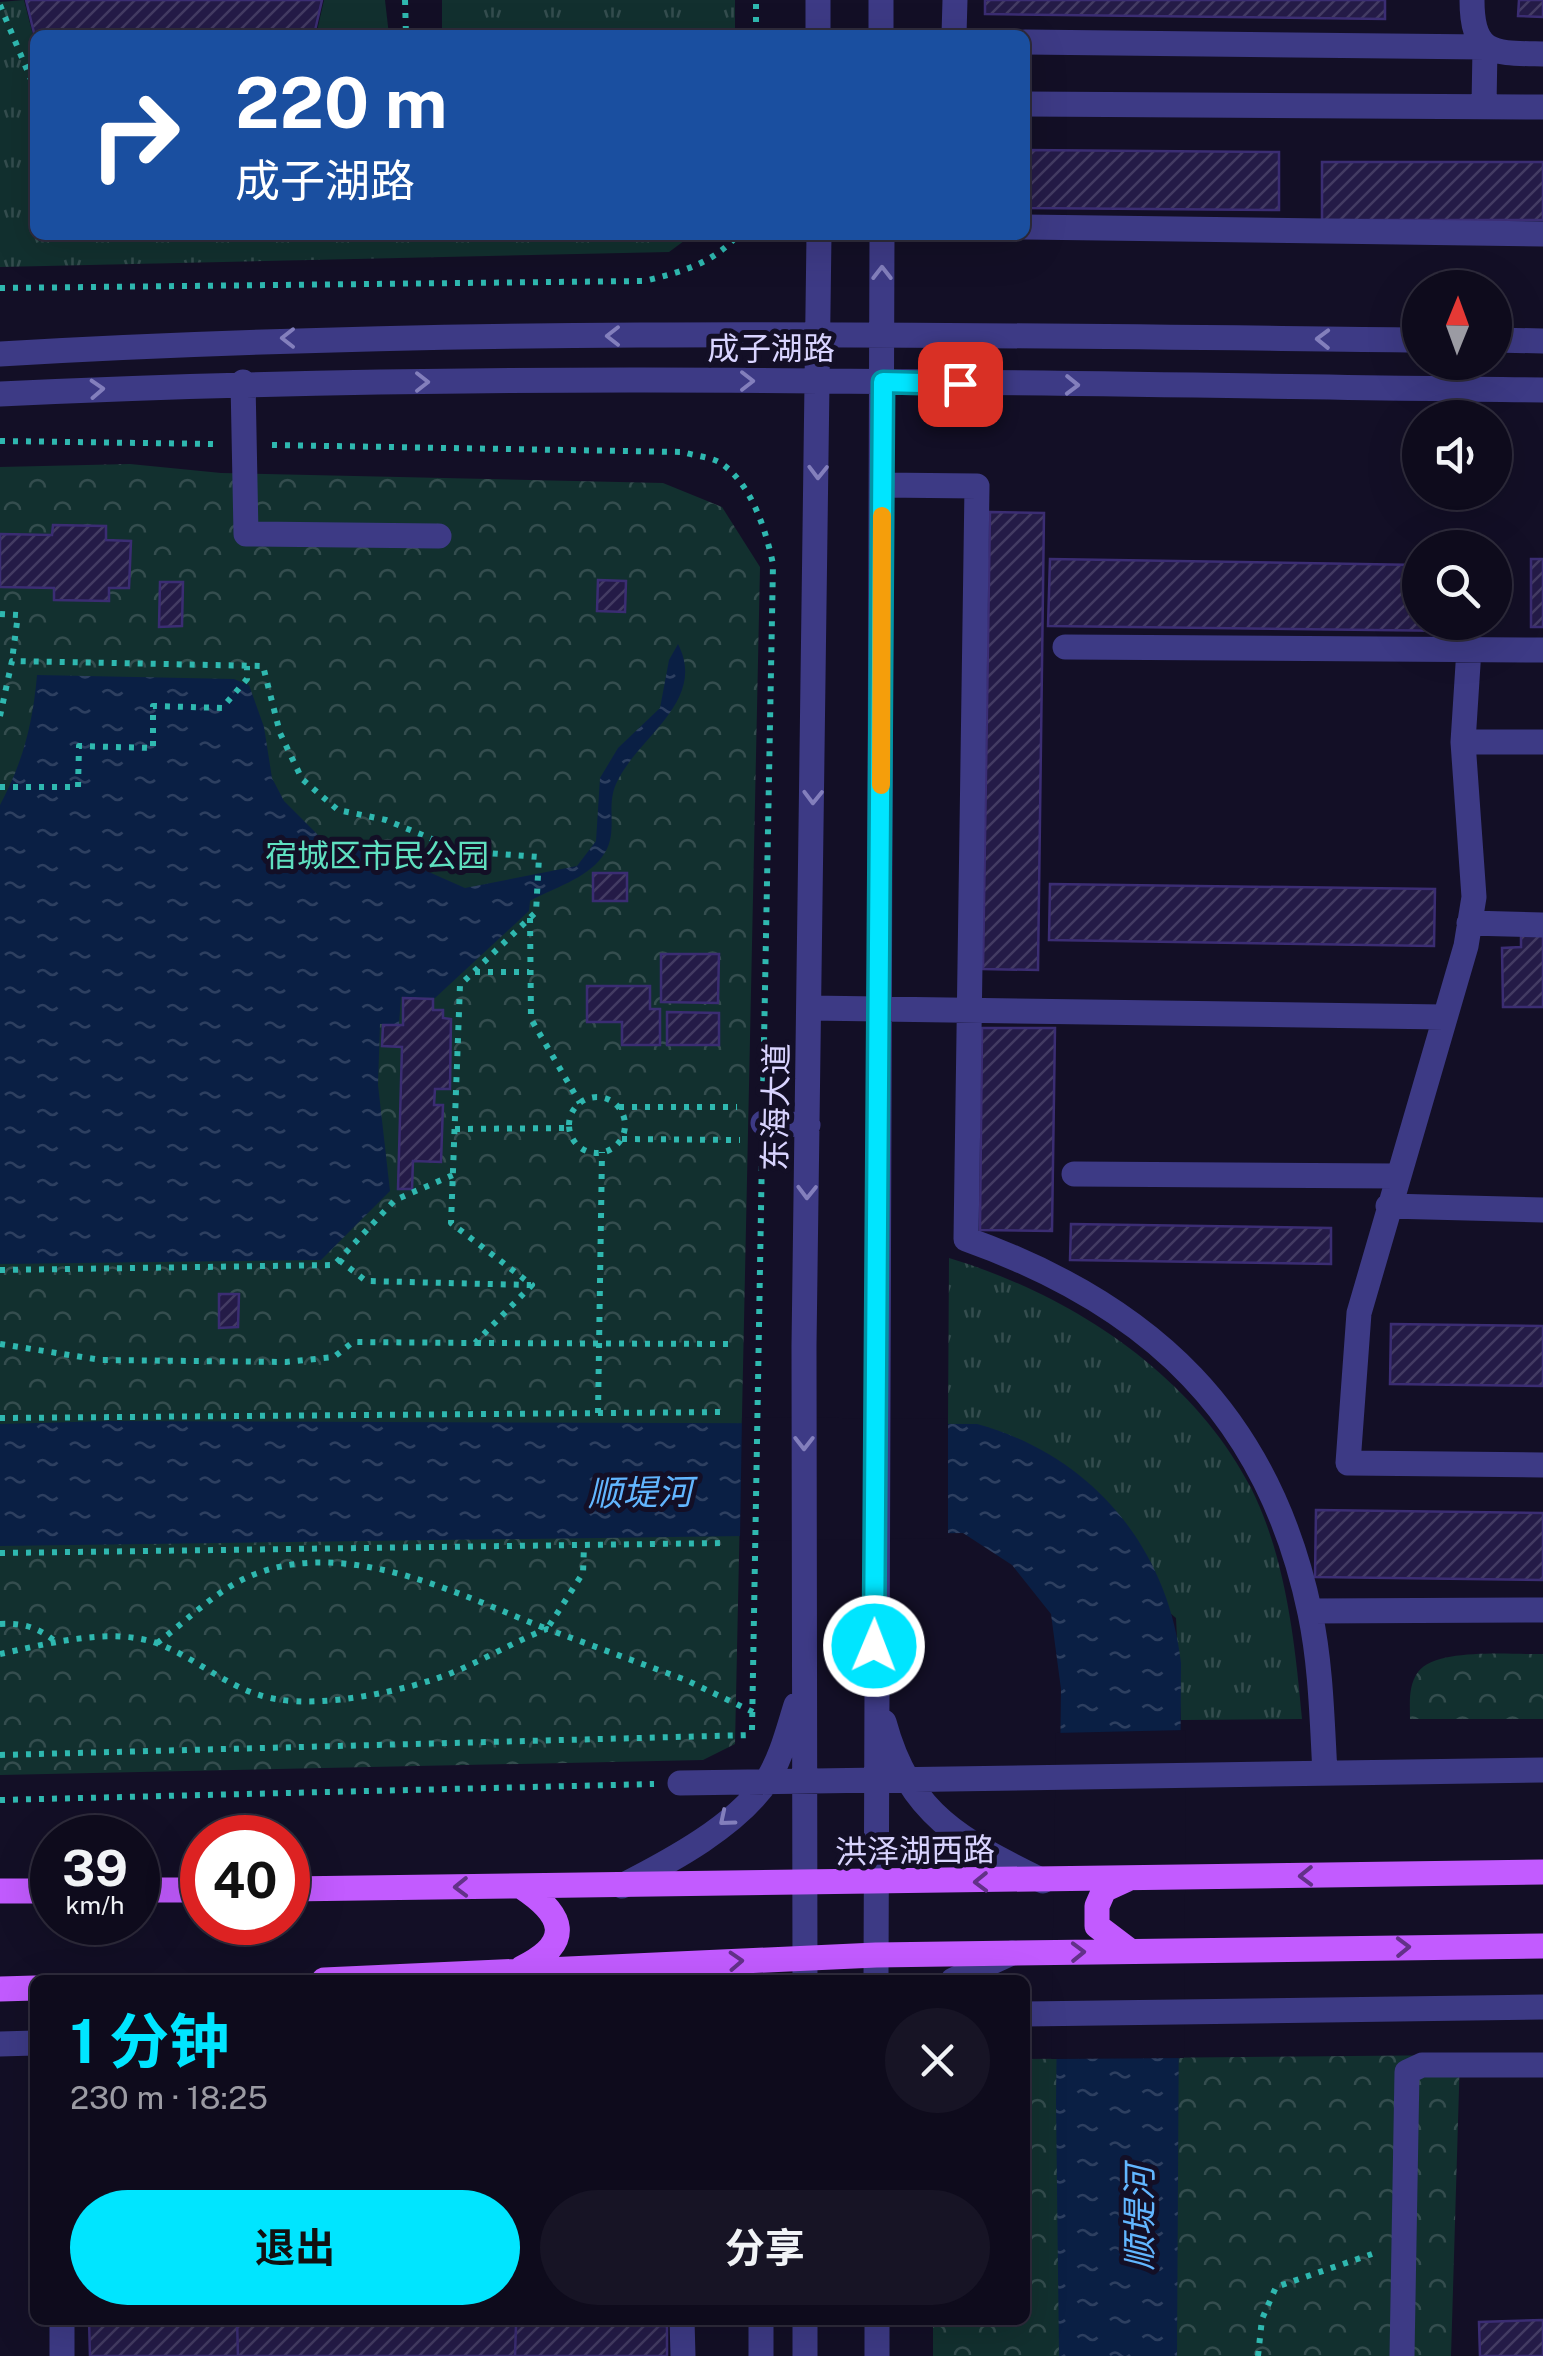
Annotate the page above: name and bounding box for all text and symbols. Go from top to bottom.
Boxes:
text: 220 m [235,61,448,144]
icon: right [70,70,200,200]
text: 成子湖路 [235,154,415,207]
one-way arrow [871,265,893,280]
north arrow [1402,270,1512,380]
map controls [1402,270,1512,640]
one-way arrow [604,326,620,347]
one-way arrow [279,328,295,349]
one-way arrow [1314,328,1330,350]
street label: 成子湖路 [707,330,835,367]
pin [918,342,1003,427]
icon: arrive [933,357,988,412]
one-way arrow [740,370,756,392]
one-way arrow [416,371,431,393]
one-way arrow [1066,374,1081,396]
one-way arrow [90,379,106,400]
button: sound [1402,400,1512,510]
one-way arrow [807,465,828,481]
button: search [1402,530,1512,640]
one-way arrow [802,790,824,806]
park label: 宿城区市民公园 [265,837,489,874]
street label: 东海大道 [756,1043,795,1171]
one-way arrow [796,1185,817,1201]
one-way arrow [793,1436,815,1452]
water label: 顺堤河 [587,1471,699,1514]
position arrow [822,1594,926,1698]
one-way arrow [719,1807,737,1825]
speed limit sign: 40 [180,1815,310,1945]
street label: 洪泽湖西路 [835,1831,995,1870]
text: 39 [62,1838,128,1897]
one-way arrow [1297,1866,1313,1887]
one-way arrow [972,1871,988,1893]
one-way arrow [452,1876,468,1898]
text: km/h [66,1890,124,1920]
one-way arrow [1396,1937,1411,1958]
one-way arrow [1072,1941,1087,1963]
one-way arrow [729,1951,745,1972]
text: 1 分钟 [70,2006,229,2077]
button: close [885,2008,990,2113]
text: 230 m · 18:25 [70,2079,268,2116]
water label: 顺堤河 [1119,2160,1160,2271]
button: 退出 [70,2190,520,2305]
button: 分享 [540,2190,990,2305]

